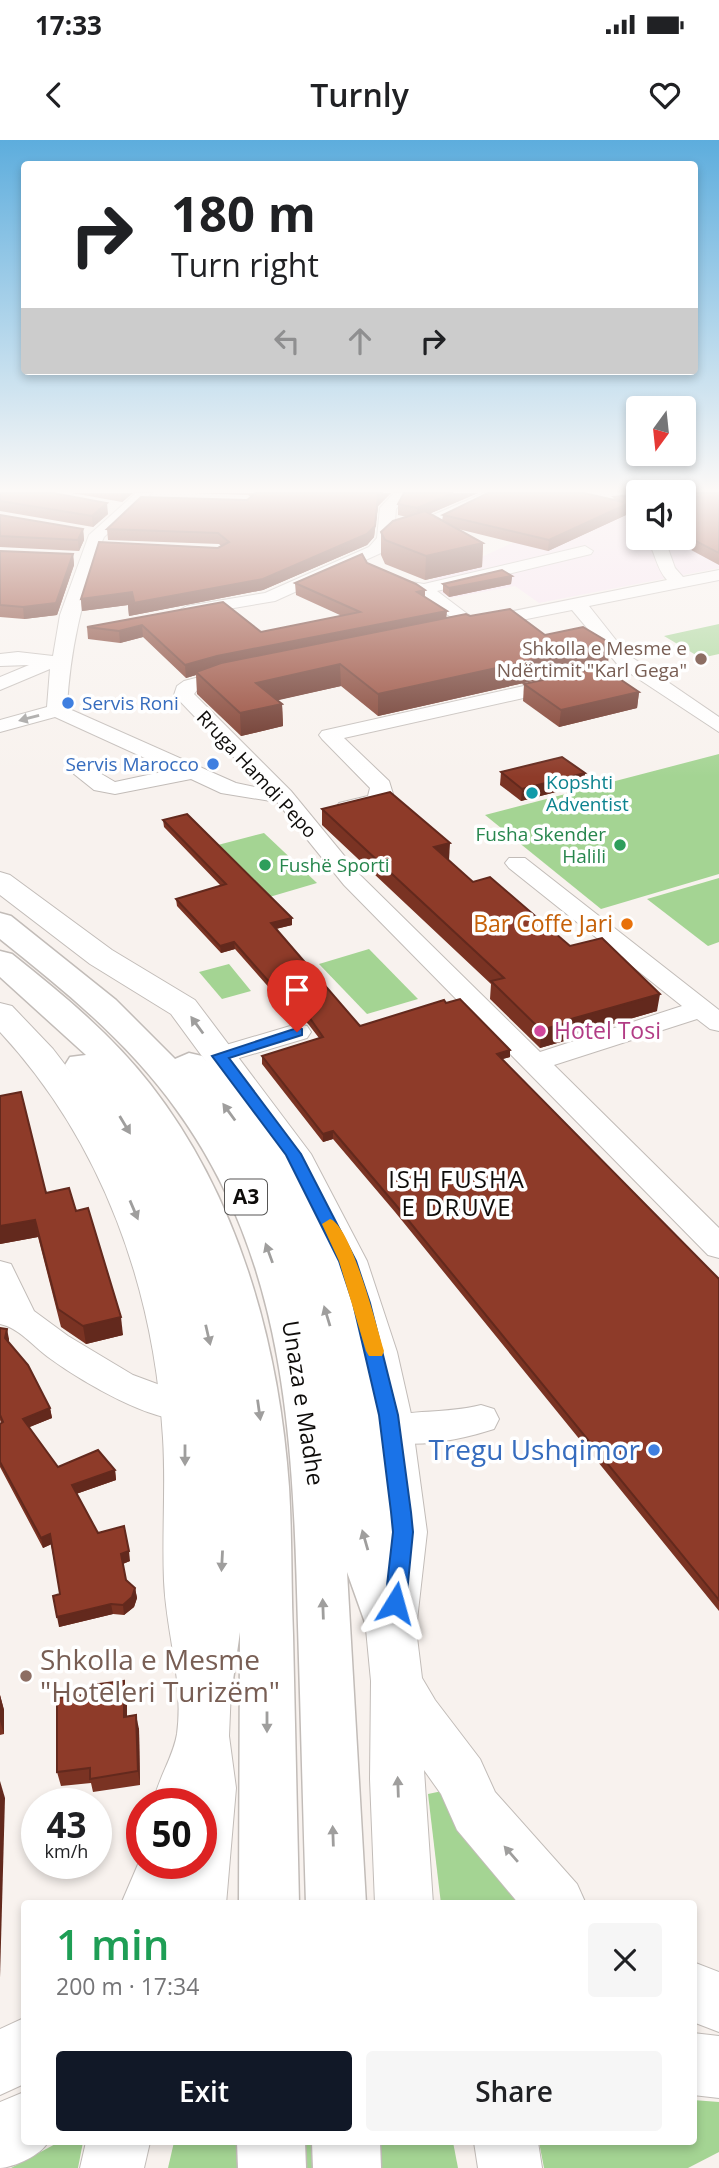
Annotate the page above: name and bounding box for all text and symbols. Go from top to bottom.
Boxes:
text: 17:33 [35,7,102,43]
text: Turnly [310,73,409,116]
icon: back [35,76,73,114]
icon: heart [646,76,684,114]
text: 180 m [171,180,316,246]
icon: right [56,189,147,280]
text: Turn right [171,243,319,286]
icon: left [268,322,306,360]
icon: ahead [341,322,379,360]
icon: right [414,322,452,360]
north arrow [626,396,696,466]
map controls [626,396,696,550]
button: sound [626,480,696,550]
place label: Shkolla e Mesme e Ndërtimit "Karl Gega" [497,635,687,683]
marker: Shkolla e Mesme e Ndërtimit "Karl Gega" [693,651,709,667]
place label: Servis Roni [82,690,179,716]
marker: Servis Roni [60,695,76,711]
street label: Rruga Hamdi Pepo [191,705,323,843]
one-way arrow [18,713,40,724]
place label: Servis Marocco [65,751,199,777]
marker: Servis Marocco [205,756,221,772]
place label: Kopshti Adventist [546,769,629,817]
marker: Kopshti Adventist [524,785,540,801]
place label: Fusha Skender Halili [476,821,606,869]
marker: Fusha Skender Halili [612,837,628,853]
place label: Fushë Sporti [279,852,390,878]
marker: Fushë Sporti [257,857,273,873]
place label: Bar Coffe Jari [473,907,613,939]
marker: Bar Coffe Jari [619,916,635,932]
pin [267,960,327,1032]
icon: arrive [278,971,316,1009]
place label: Hotel Tosi [554,1014,661,1046]
one-way arrow [190,1016,204,1034]
marker: Hotel Tosi [532,1023,548,1039]
one-way arrow [222,1103,236,1121]
one-way arrow [118,1115,131,1134]
district label: ISH FUSHA E DRUVE [388,1162,526,1223]
road number: A3 [225,1180,267,1214]
one-way arrow [128,1200,139,1221]
one-way arrow [263,1242,274,1263]
one-way arrow [322,1305,332,1326]
street label: Unaza e Madhe [275,1318,333,1488]
one-way arrow [203,1324,214,1346]
one-way arrow [253,1399,264,1421]
place label: Tregu Ushqimor [428,1430,641,1468]
marker: Tregu Ushqimor [646,1442,662,1458]
one-way arrow [179,1444,191,1466]
one-way arrow [359,1529,369,1550]
one-way arrow [216,1551,227,1573]
position arrow [358,1566,432,1640]
one-way arrow [318,1597,329,1619]
place label: Shkolla e Mesme "Hoteleri Turizëm" [40,1640,280,1710]
marker: Shkolla e Mesme "Hoteleri Turizëm" [18,1668,34,1684]
one-way arrow [261,1711,273,1733]
one-way arrow [392,1776,403,1798]
speed limit sign: 50 [126,1788,217,1879]
text: 43 [46,1801,87,1848]
one-way arrow [327,1825,338,1847]
text: km/h [45,1839,88,1863]
one-way arrow [503,1845,519,1863]
text: 1 min [56,1915,169,1972]
button: close [588,1923,662,1997]
text: 200 m · 17:34 [56,1970,199,2002]
button: Exit [56,2051,352,2131]
button: Share [366,2051,662,2131]

